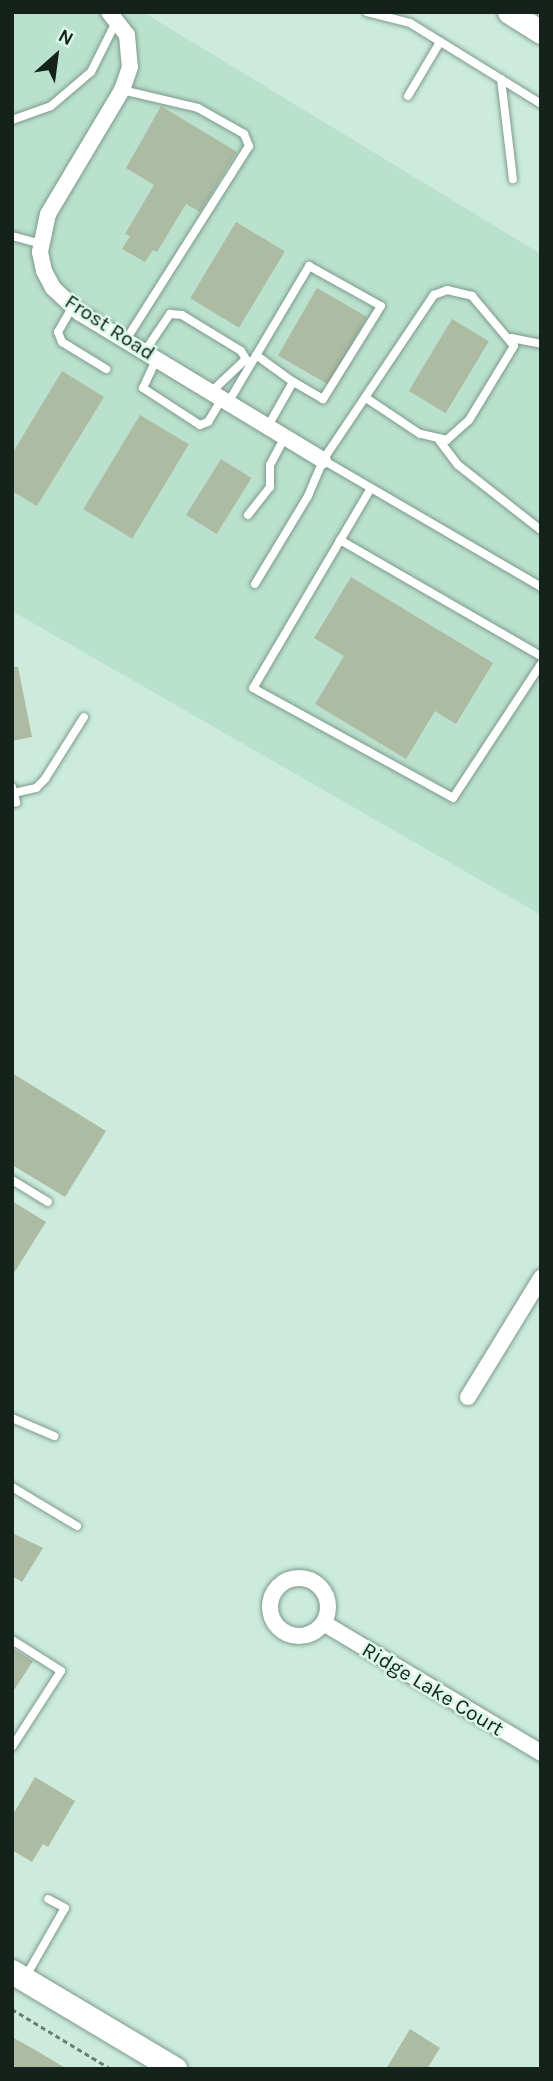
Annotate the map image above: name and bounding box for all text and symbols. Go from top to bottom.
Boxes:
north arrow [21,21,91,91]
text: N [55,25,77,50]
street label: Frost Road [60,289,160,365]
street label: Ridge Lake Court [358,1637,508,1741]

